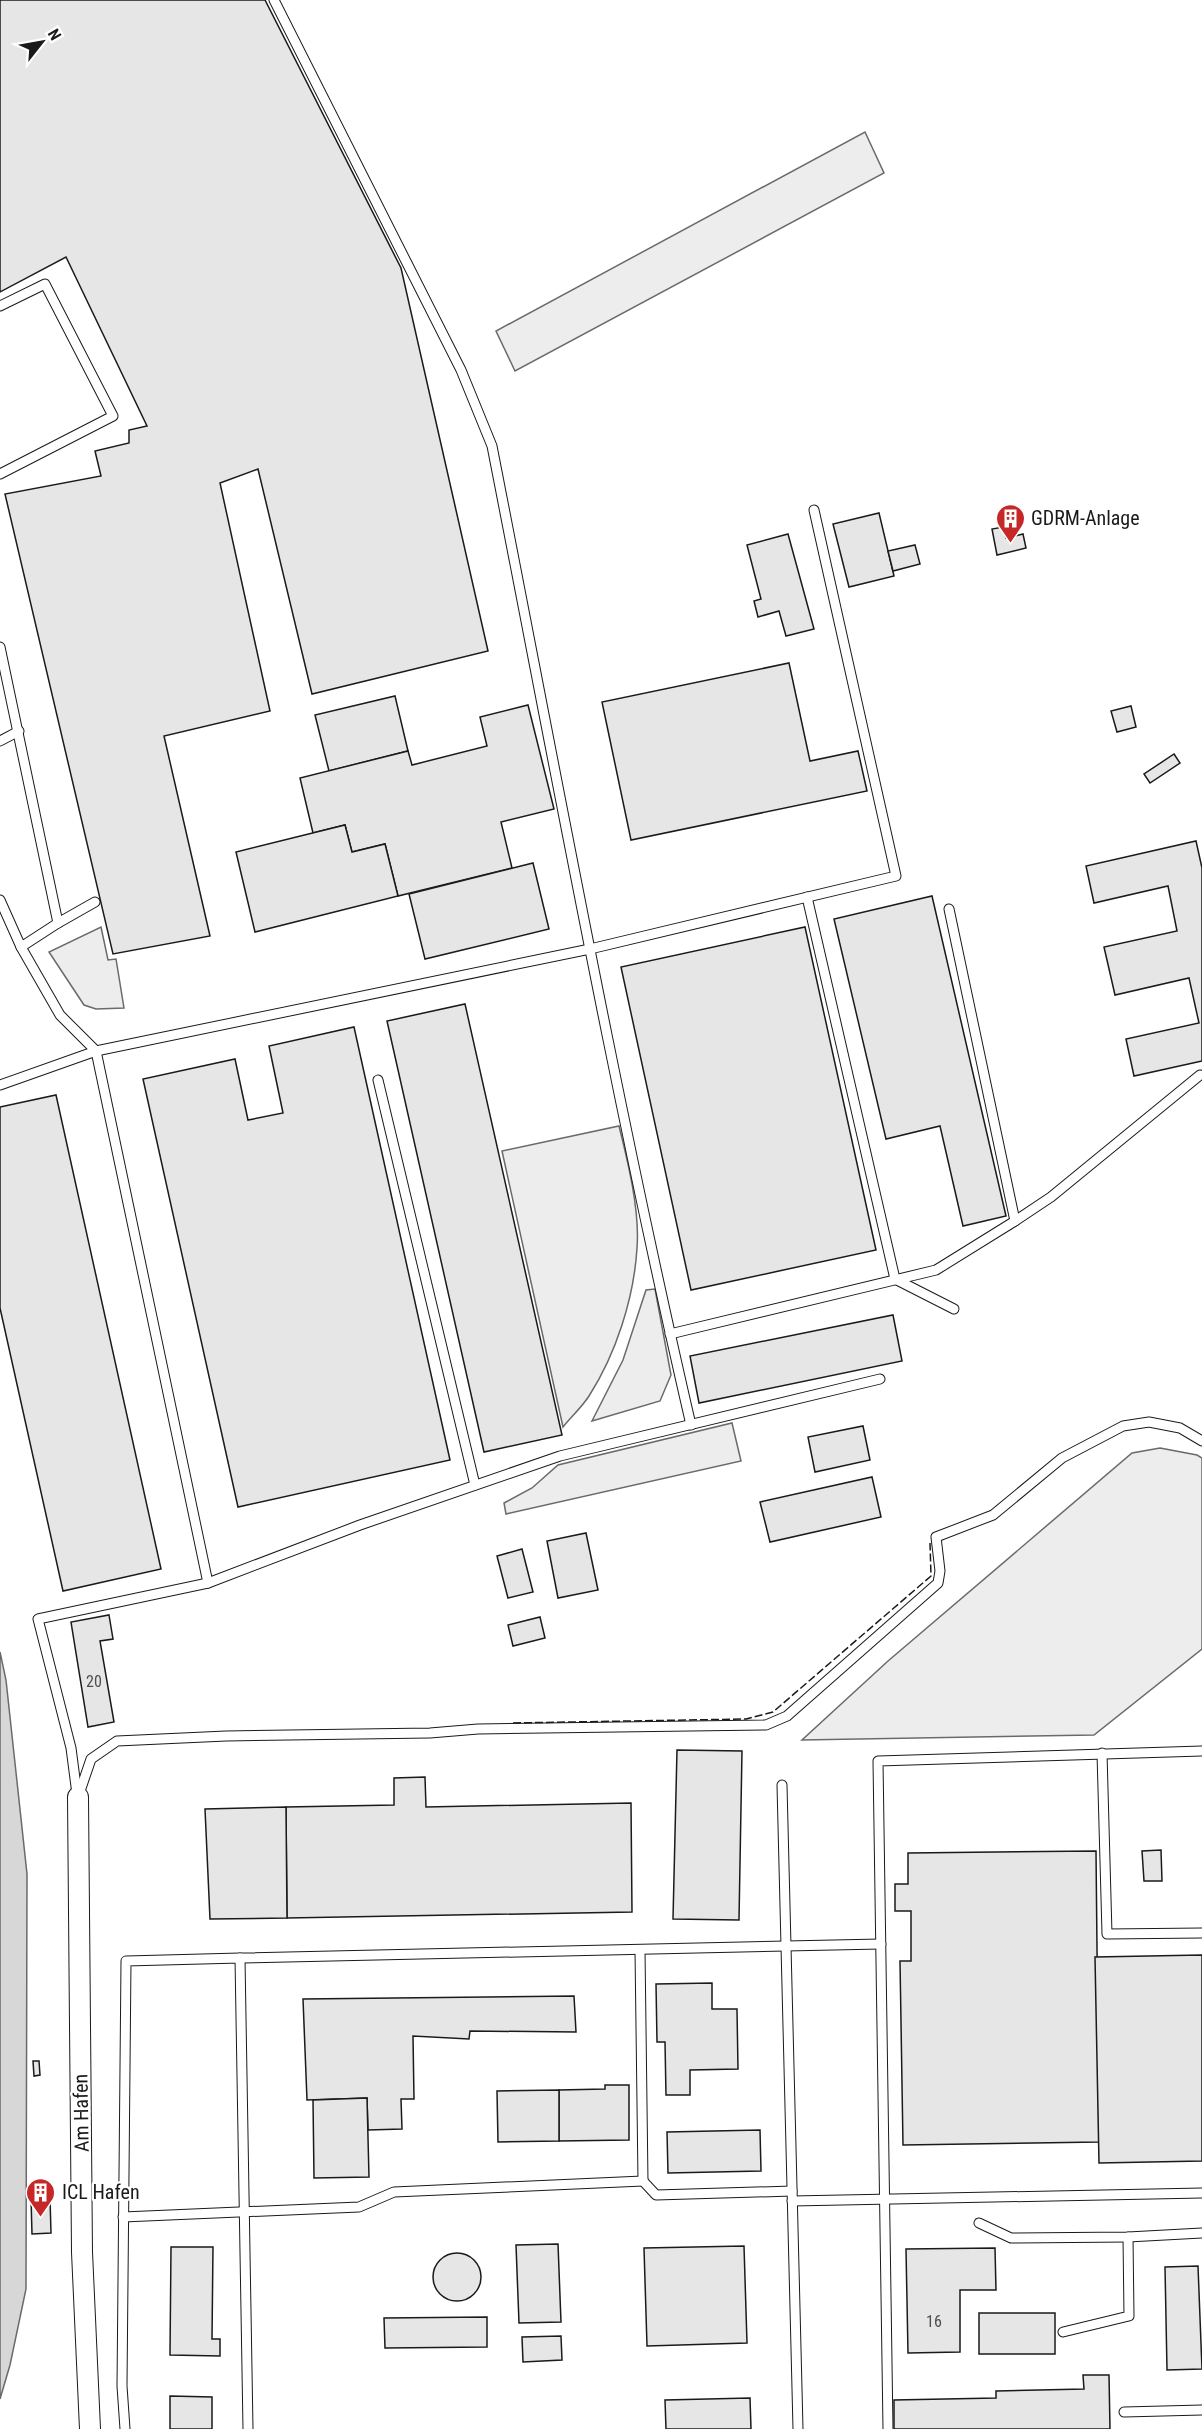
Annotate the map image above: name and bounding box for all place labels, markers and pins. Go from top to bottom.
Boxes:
building icon: GDRM-Anlage [994,502,1026,544]
place label: GDRM-Anlage [1031,506,1140,530]
building icon: ICL Hafen [25,2176,57,2218]
place label: ICL Hafen [62,2180,140,2204]

